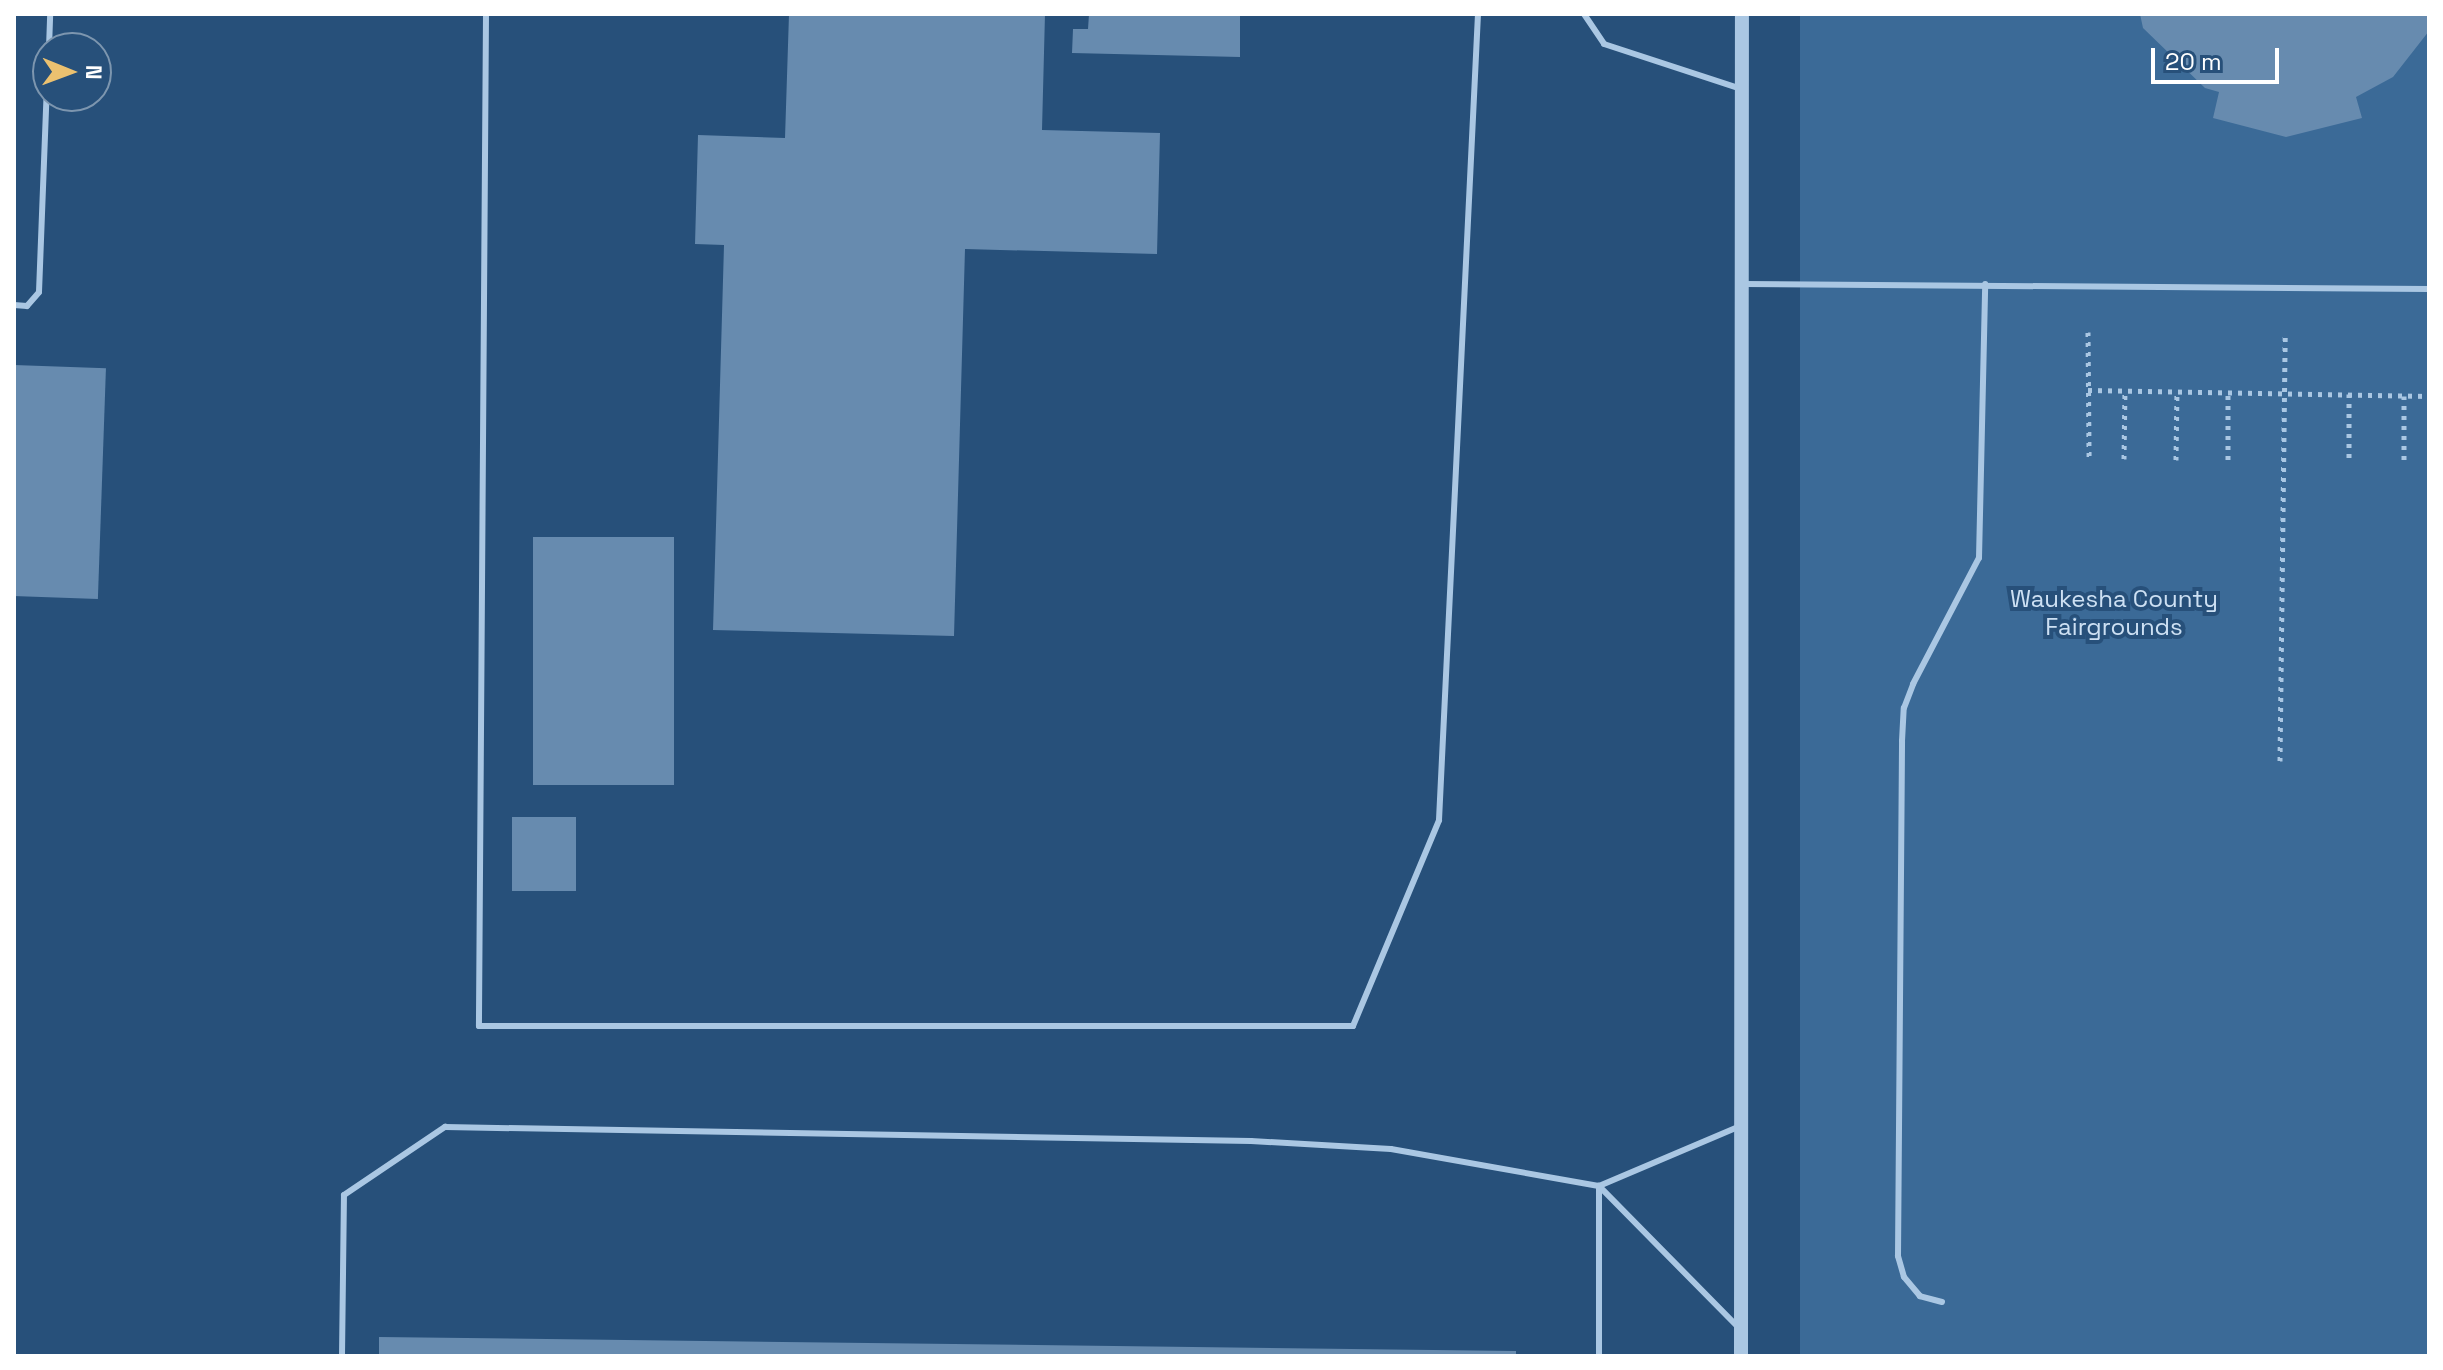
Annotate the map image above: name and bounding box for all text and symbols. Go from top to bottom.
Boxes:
north arrow [32,32,112,112]
scale bar [2155,32,2283,82]
text: 20 m [2165,46,2222,77]
text: N [80,65,108,80]
park label: Waukesha County Fairgrounds [2010,585,2218,641]

